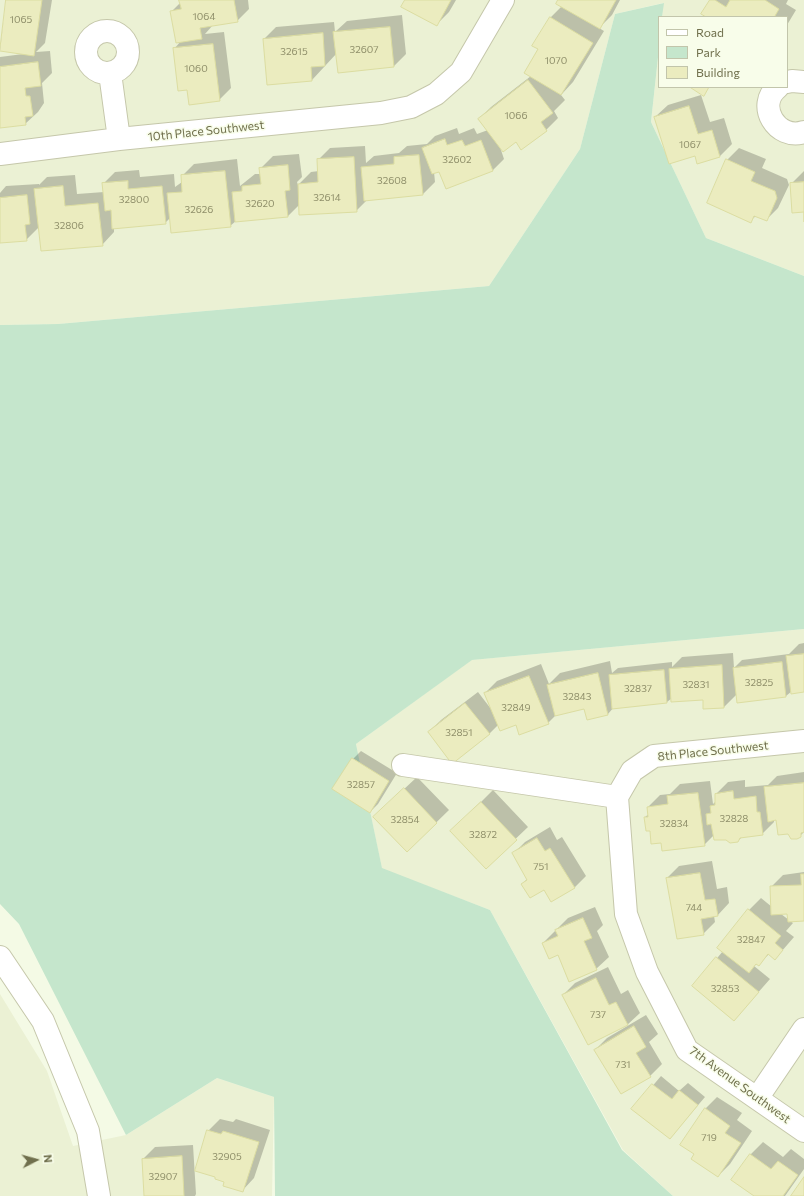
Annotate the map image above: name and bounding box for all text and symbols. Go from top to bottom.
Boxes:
house number: 1064 [193,11,215,23]
house number: 1065 [10,14,32,26]
legend [658,16,788,88]
text: Road [696,25,724,39]
house number: 32607 [349,44,379,56]
text: Park [696,45,721,59]
house number: 32615 [280,46,308,58]
house number: 1070 [545,55,567,67]
house number: 1060 [184,63,208,75]
text: Building [696,65,740,79]
house number: 1066 [505,110,527,122]
street label: 10th Place Southwest [147,118,265,144]
house number: 1067 [679,139,701,151]
house number: 32602 [442,154,472,166]
house number: 32608 [377,175,407,187]
house number: 32614 [313,192,341,204]
house number: 32800 [119,194,149,206]
house number: 32620 [245,198,275,210]
house number: 32626 [185,204,213,216]
house number: 32806 [54,220,84,232]
house number: 32825 [745,677,773,689]
house number: 32831 [682,679,710,691]
house number: 32837 [624,683,652,695]
house number: 32843 [563,691,591,703]
house number: 32849 [501,702,531,714]
house number: 32851 [445,727,473,739]
street label: 8th Place Southwest [657,738,769,764]
house number: 32857 [347,779,375,791]
house number: 32828 [720,813,748,825]
house number: 32854 [390,814,420,826]
house number: 32834 [660,818,688,830]
house number: 32872 [469,829,497,841]
house number: 751 [533,861,549,873]
house number: 744 [686,902,702,914]
house number: 32847 [737,934,765,946]
house number: 32853 [711,983,739,995]
house number: 737 [590,1009,606,1021]
street label: 7th Avenue Southwest [687,1044,793,1126]
house number: 731 [615,1059,631,1071]
house number: 719 [701,1132,717,1144]
north arrow [16,1140,56,1180]
house number: 32905 [212,1151,242,1163]
text: N [42,1154,55,1163]
house number: 32907 [148,1171,178,1183]

